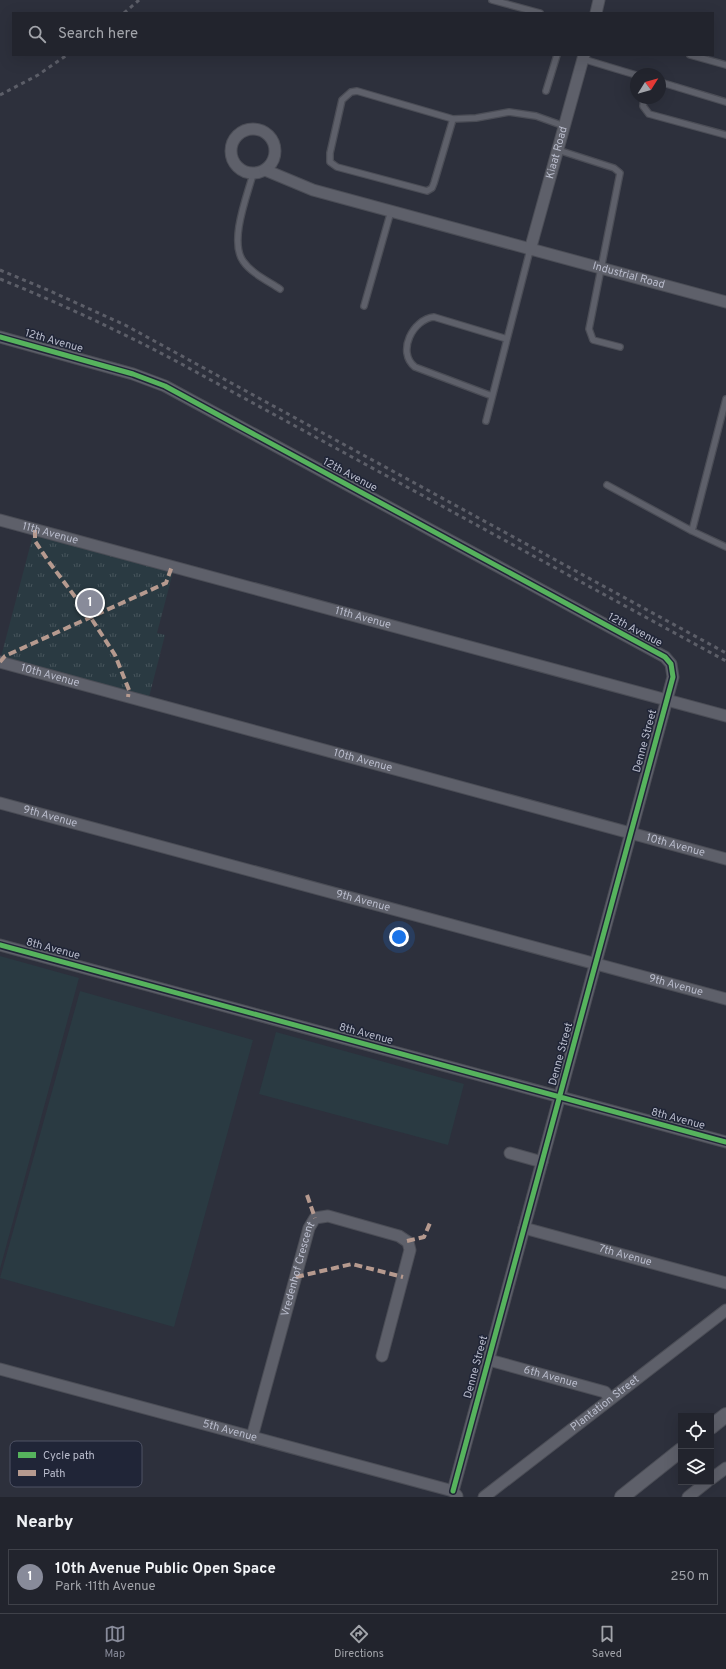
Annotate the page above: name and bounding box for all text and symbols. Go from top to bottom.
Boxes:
search box [12,12,714,56]
icon: search [26,23,48,45]
text: Search here [58,25,138,44]
north arrow [630,68,666,104]
street label: Kiaat Road [543,125,571,180]
street label: Industrial Road [591,259,666,292]
street label: 12th Avenue [23,326,85,356]
street label: 12th Avenue [320,455,380,495]
street label: 11th Avenue [21,519,80,548]
pin: 1 [77,588,103,618]
street label: 11th Avenue [334,604,393,632]
street label: 12th Avenue [605,610,665,650]
street label: 10th Avenue [19,661,81,690]
street label: Denne Street [630,708,660,774]
street label: 10th Avenue [332,746,394,775]
street label: 9th Avenue [21,803,79,831]
street label: 10th Avenue [645,831,707,860]
street label: 9th Avenue [334,887,392,915]
your location [389,927,409,947]
street label: 8th Avenue [24,935,82,963]
street label: 9th Avenue [647,971,705,999]
street label: 8th Avenue [337,1020,395,1048]
street label: Denne Street [546,1021,576,1087]
street label: 8th Avenue [649,1105,707,1133]
street label: Vredenhof Crescent [278,1219,318,1318]
street label: 7th Avenue [597,1242,654,1270]
street label: Denne Street [461,1334,491,1400]
street label: 6th Avenue [522,1363,579,1391]
street label: Plantation Street [568,1372,642,1435]
map controls [678,1413,714,1485]
button: locate [678,1413,714,1449]
street label: 5th Avenue [201,1417,259,1445]
legend [10,1441,142,1487]
text: Cycle path [43,1449,95,1463]
button: layers [678,1449,714,1485]
text: Path [43,1467,65,1481]
text: Nearby [16,1512,73,1534]
text: 10th Avenue Public Open Space [55,1560,276,1579]
text: 1 [27,1569,33,1585]
text: 250 m [671,1569,709,1585]
text: Park · 11th Avenue [55,1579,156,1595]
tab: Map [104,1623,126,1661]
tab: Directions [334,1623,384,1661]
tab: Saved [592,1623,622,1661]

